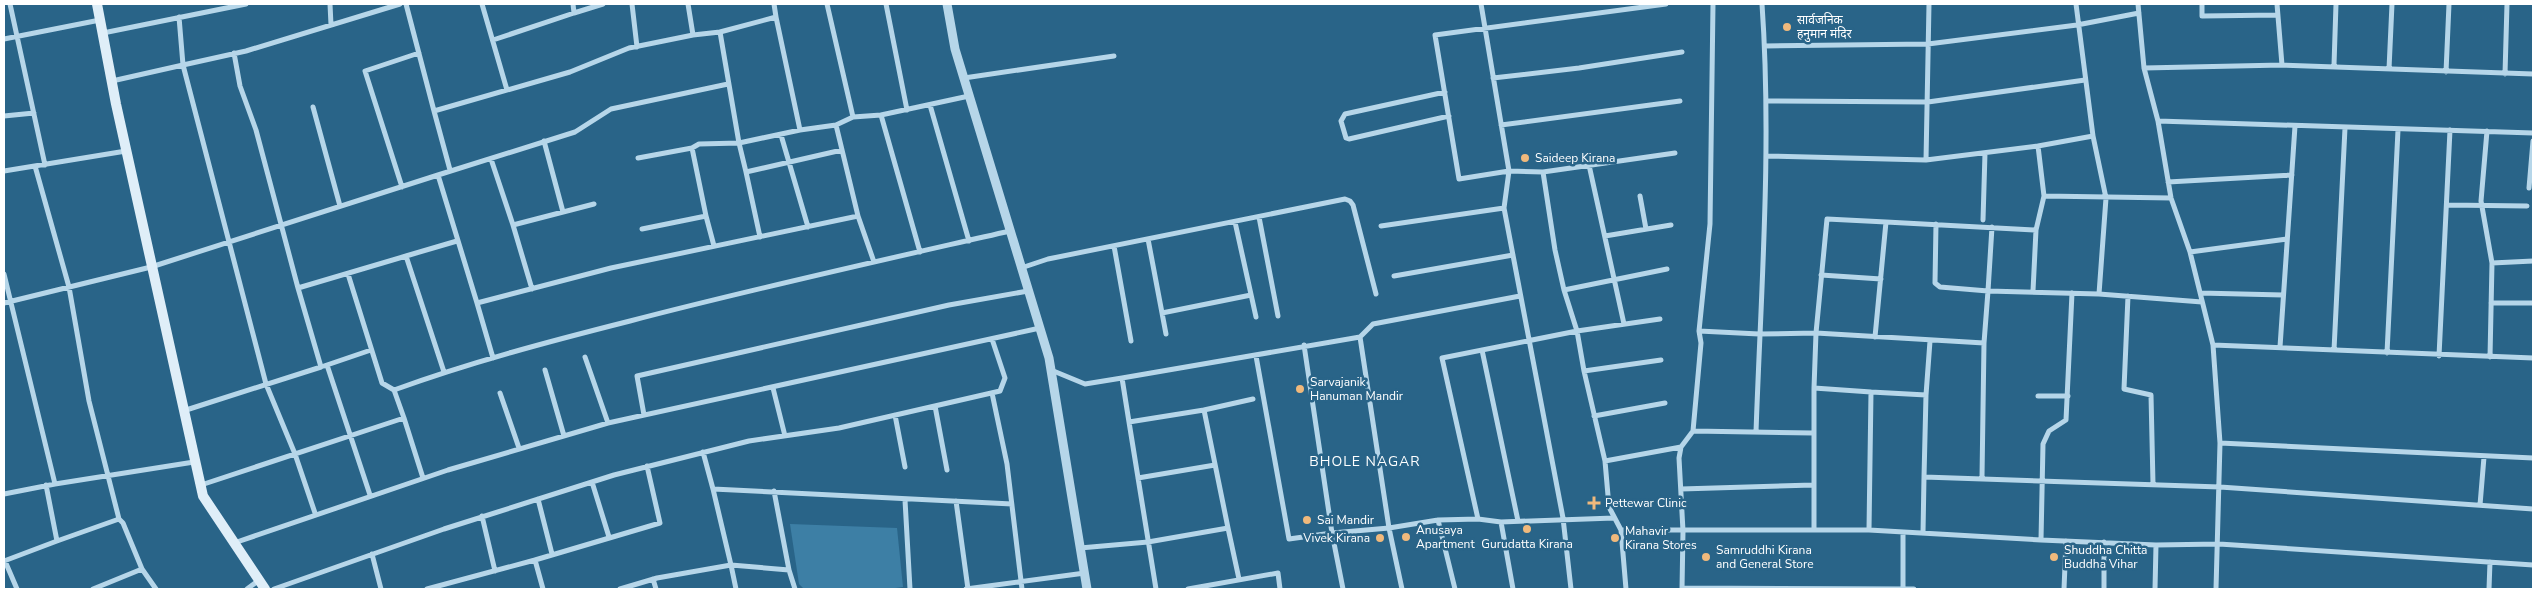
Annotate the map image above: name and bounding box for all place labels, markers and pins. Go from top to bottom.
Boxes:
place label: सार्वजनिक हनुमान मंदिर [1797,12,1853,42]
marker: सार्वजनिक हनुमान मंदिर [1781,21,1793,33]
place label: Saideep Kirana [1535,150,1615,166]
marker: Saideep Kirana [1519,152,1531,164]
place label: Sarvajanik Hanuman Mandir [1310,374,1404,404]
marker: Sarvajanik Hanuman Mandir [1294,383,1306,395]
place label: Pettewar Clinic [1605,495,1687,511]
marker: Pettewar Clinic [1587,496,1601,510]
place label: Sai Mandir [1317,512,1375,528]
marker: Sai Mandir [1301,514,1313,526]
place label: Anusaya Apartment [1416,522,1475,552]
marker: Gurudatta Kirana [1521,523,1533,535]
place label: Mahavir Kirana Stores [1625,523,1697,553]
place label: Vivek Kirana [1302,530,1370,546]
marker: Anusaya Apartment [1400,531,1412,543]
marker: Vivek Kirana [1374,532,1386,544]
marker: Mahavir Kirana Stores [1609,532,1621,544]
place label: Gurudatta Kirana [1481,536,1573,552]
place label: Samruddhi Kirana and General Store [1716,542,1814,572]
place label: Shuddha Chitta Buddha Vihar [2064,542,2147,572]
marker: Samruddhi Kirana and General Store [1700,551,1712,563]
marker: Shuddha Chitta Buddha Vihar [2048,551,2060,563]

